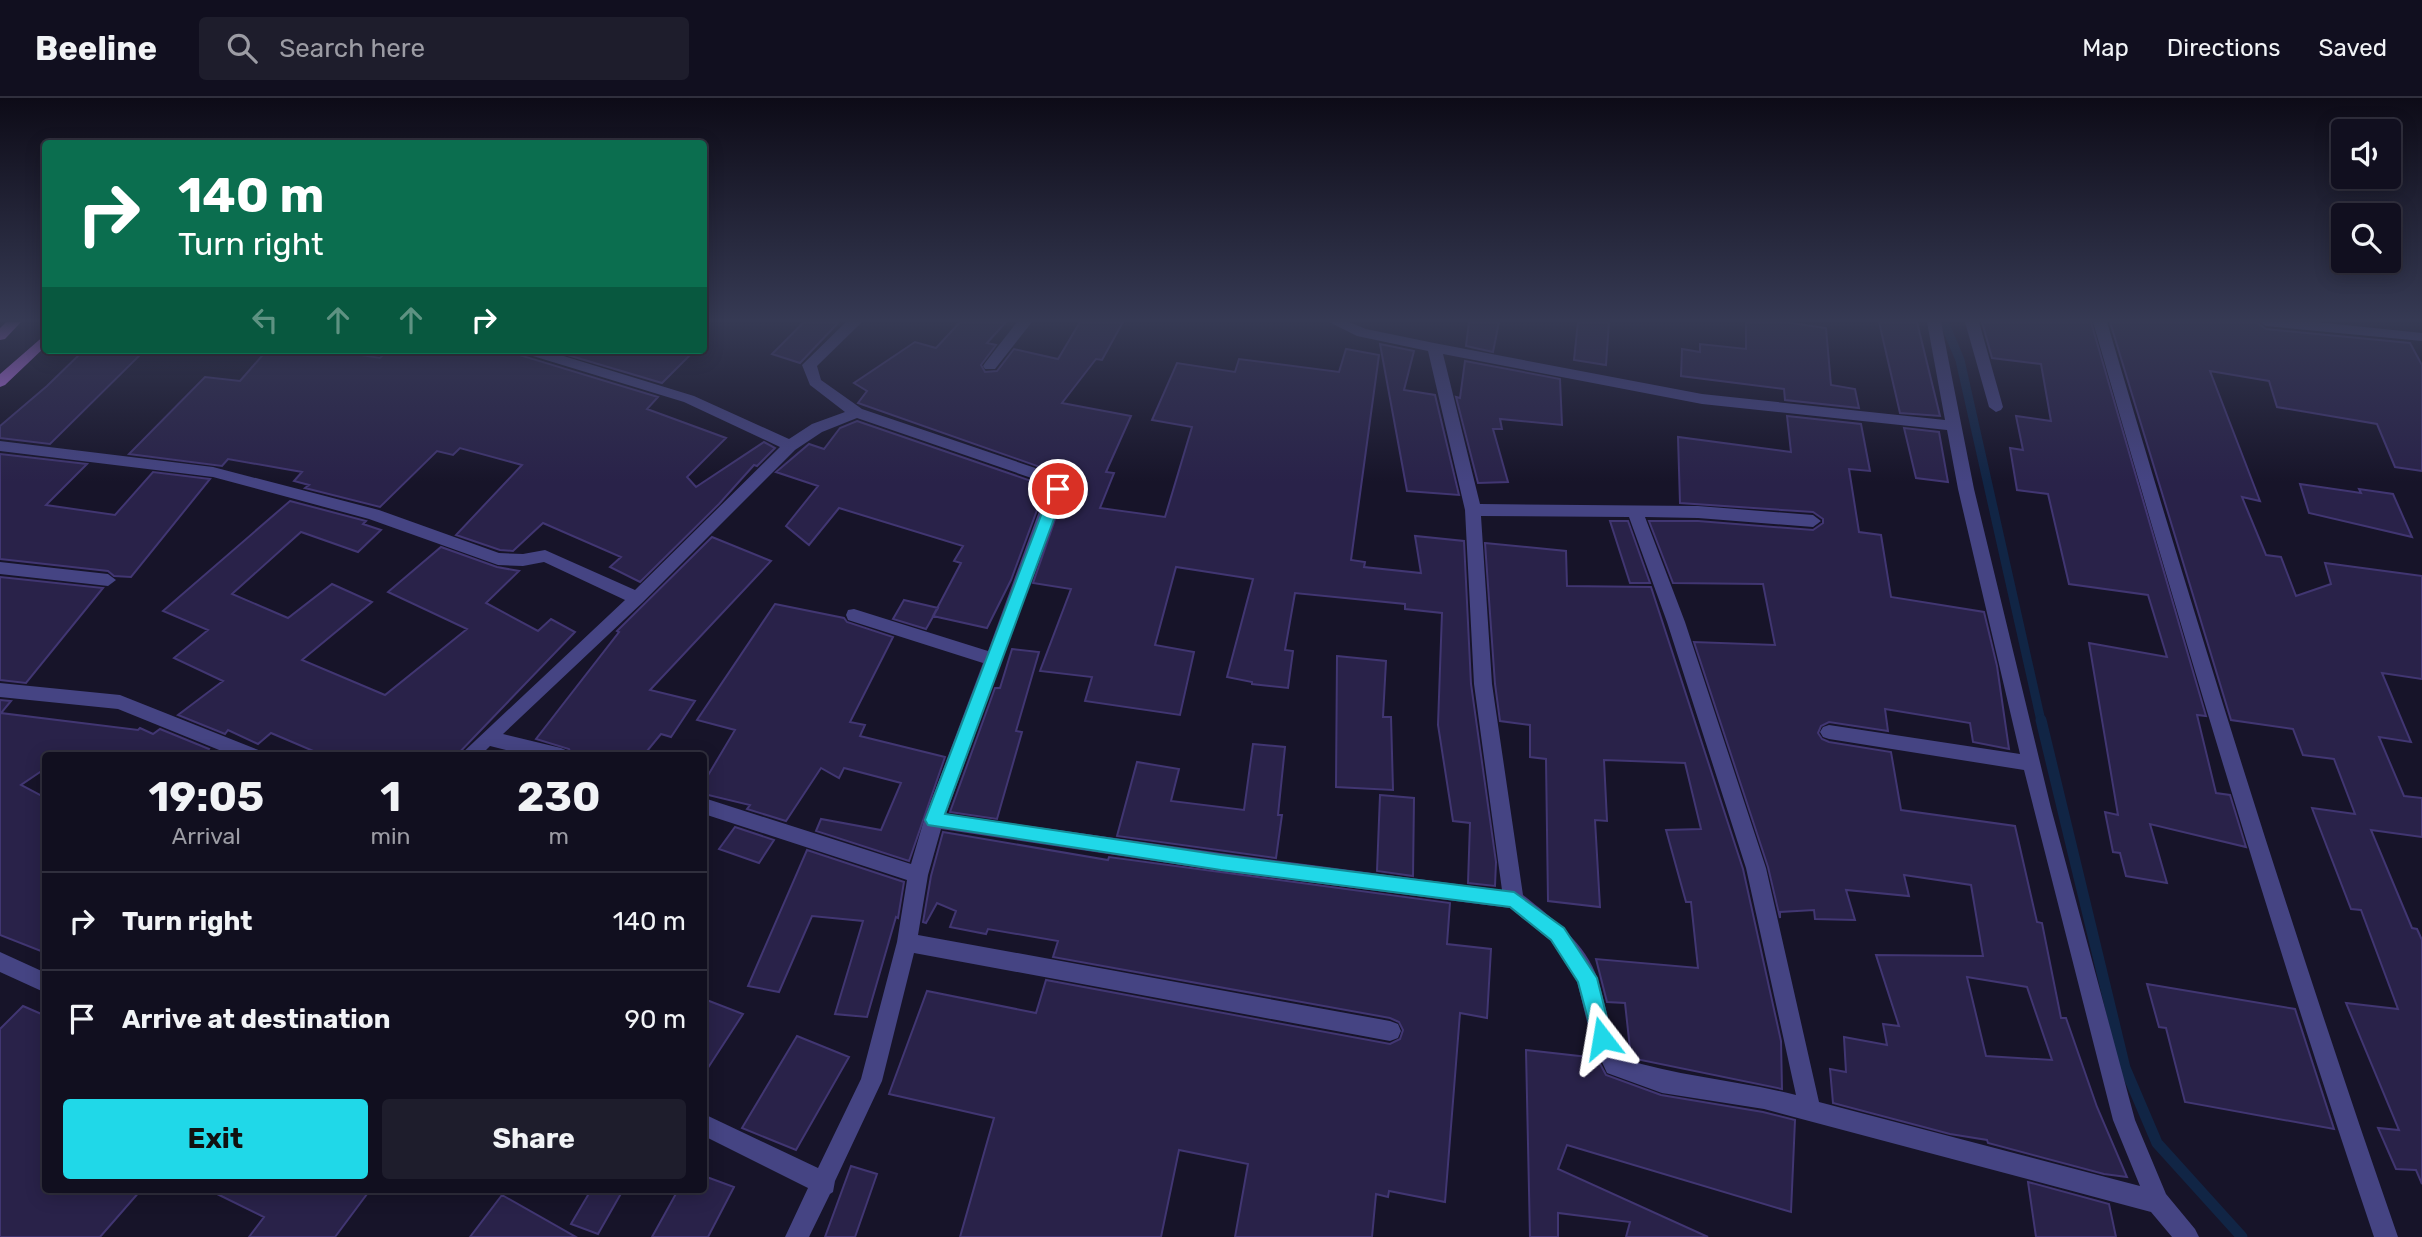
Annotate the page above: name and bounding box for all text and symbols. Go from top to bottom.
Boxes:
search box [199,17,689,80]
text: Beeline [35,29,157,68]
icon: search [223,29,261,67]
text: Search here [279,33,425,64]
text: Map [2082,34,2129,62]
text: Directions [2167,34,2280,62]
text: Saved [2318,34,2387,62]
map controls [2331,119,2401,273]
button: sound [2331,119,2401,189]
text: 140 m [178,166,324,224]
icon: right [63,168,154,259]
button: search [2331,203,2401,273]
text: Turn right [178,225,323,263]
icon: left [246,301,284,339]
icon: ahead [319,301,357,339]
icon: ahead [392,301,430,339]
icon: right [465,301,503,339]
pin [1028,459,1088,519]
icon: arrive [1039,470,1077,508]
text: 19:05 [148,772,264,822]
text: 1 [380,772,401,822]
text: 230 [517,772,601,822]
text: Arrival [172,822,241,850]
text: min [371,822,411,850]
text: m [549,822,569,850]
icon: right [63,902,101,940]
text: Turn right [122,906,252,937]
text: 140 m [613,906,686,937]
icon: arrive [63,1000,101,1038]
position arrow [1565,1001,1639,1075]
text: Arrive at destination [122,1004,390,1035]
text: 90 m [625,1004,686,1035]
button: Exit [63,1099,368,1179]
button: Share [382,1099,686,1179]

